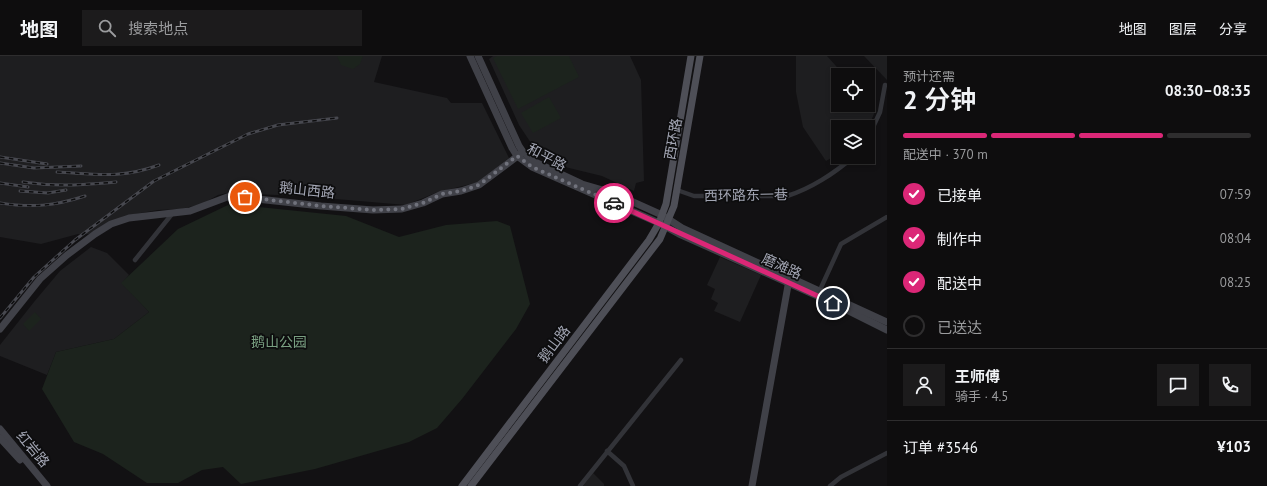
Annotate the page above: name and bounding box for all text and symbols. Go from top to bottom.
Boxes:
search box [82,10,362,46]
text: 地图 [20,17,58,41]
icon: search [96,17,118,39]
text: 搜索地点 [128,19,188,38]
text: 地图 [1119,20,1147,38]
text: 图层 [1169,20,1197,38]
text: 分享 [1219,20,1247,38]
map controls [831,68,875,164]
button: locate [831,68,875,112]
text: 预计还需 [903,68,955,85]
text: 08:30–08:35 [1165,81,1251,100]
text: 2 分钟 [903,83,976,116]
street label: 西环路 [660,117,686,161]
button: layers [831,120,875,164]
street label: 和平路 [524,139,570,175]
text: 配送中 · 370 m [903,146,988,163]
street label: 鹅山西路 [278,178,336,202]
pin [228,180,262,214]
courier [594,183,634,223]
icon: check [903,183,925,205]
street label: 西环路东一巷 [704,185,788,205]
icon: bag [234,186,256,208]
text: 已接单 [937,186,982,205]
text: 07:59 [1220,186,1251,203]
icon: car [603,192,625,214]
icon: check [903,227,925,249]
text: 制作中 [937,230,982,249]
text: 08:04 [1220,230,1251,247]
street label: 磨滩路 [759,249,805,283]
icon: check [903,271,925,293]
text: 配送中 [937,274,982,293]
text: 08:25 [1220,274,1251,291]
pin [816,286,850,320]
icon: home [822,292,844,314]
text: 已送达 [937,318,982,337]
street label: 鹅山路 [534,322,574,366]
park label: 鹅山公园 [251,333,307,351]
button: person [903,364,945,406]
button: chat [1157,364,1199,406]
button: phone [1209,364,1251,406]
text: 王师傅 [955,367,1000,386]
text: 骑手 · 4.5 [955,388,1008,405]
street label: 红岩路 [13,427,53,471]
text: ¥103 [1217,437,1251,456]
text: 订单 #3546 [903,438,978,457]

